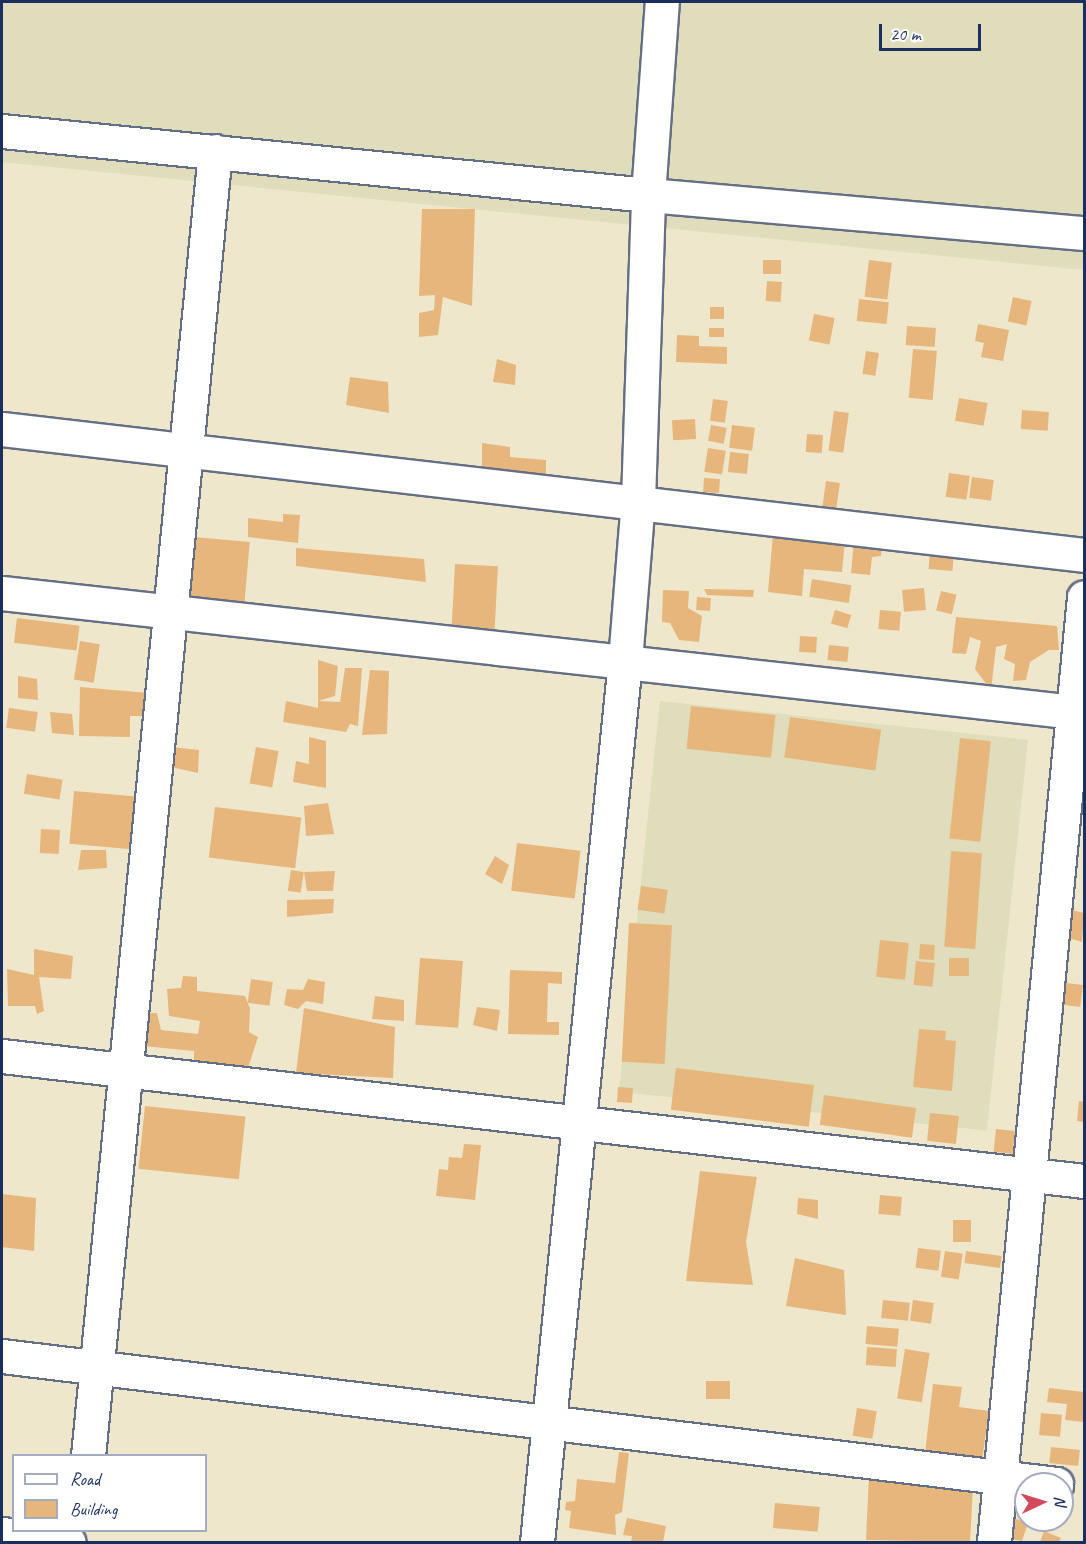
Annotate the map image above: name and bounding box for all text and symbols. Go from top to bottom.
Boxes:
scale bar [882,12,984,50]
text: 20 m [890,23,921,45]
legend [12,1454,207,1532]
text: Road [70,1468,100,1490]
north arrow [1014,1472,1074,1532]
text: N [1050,1495,1070,1507]
text: Building [70,1498,117,1520]

